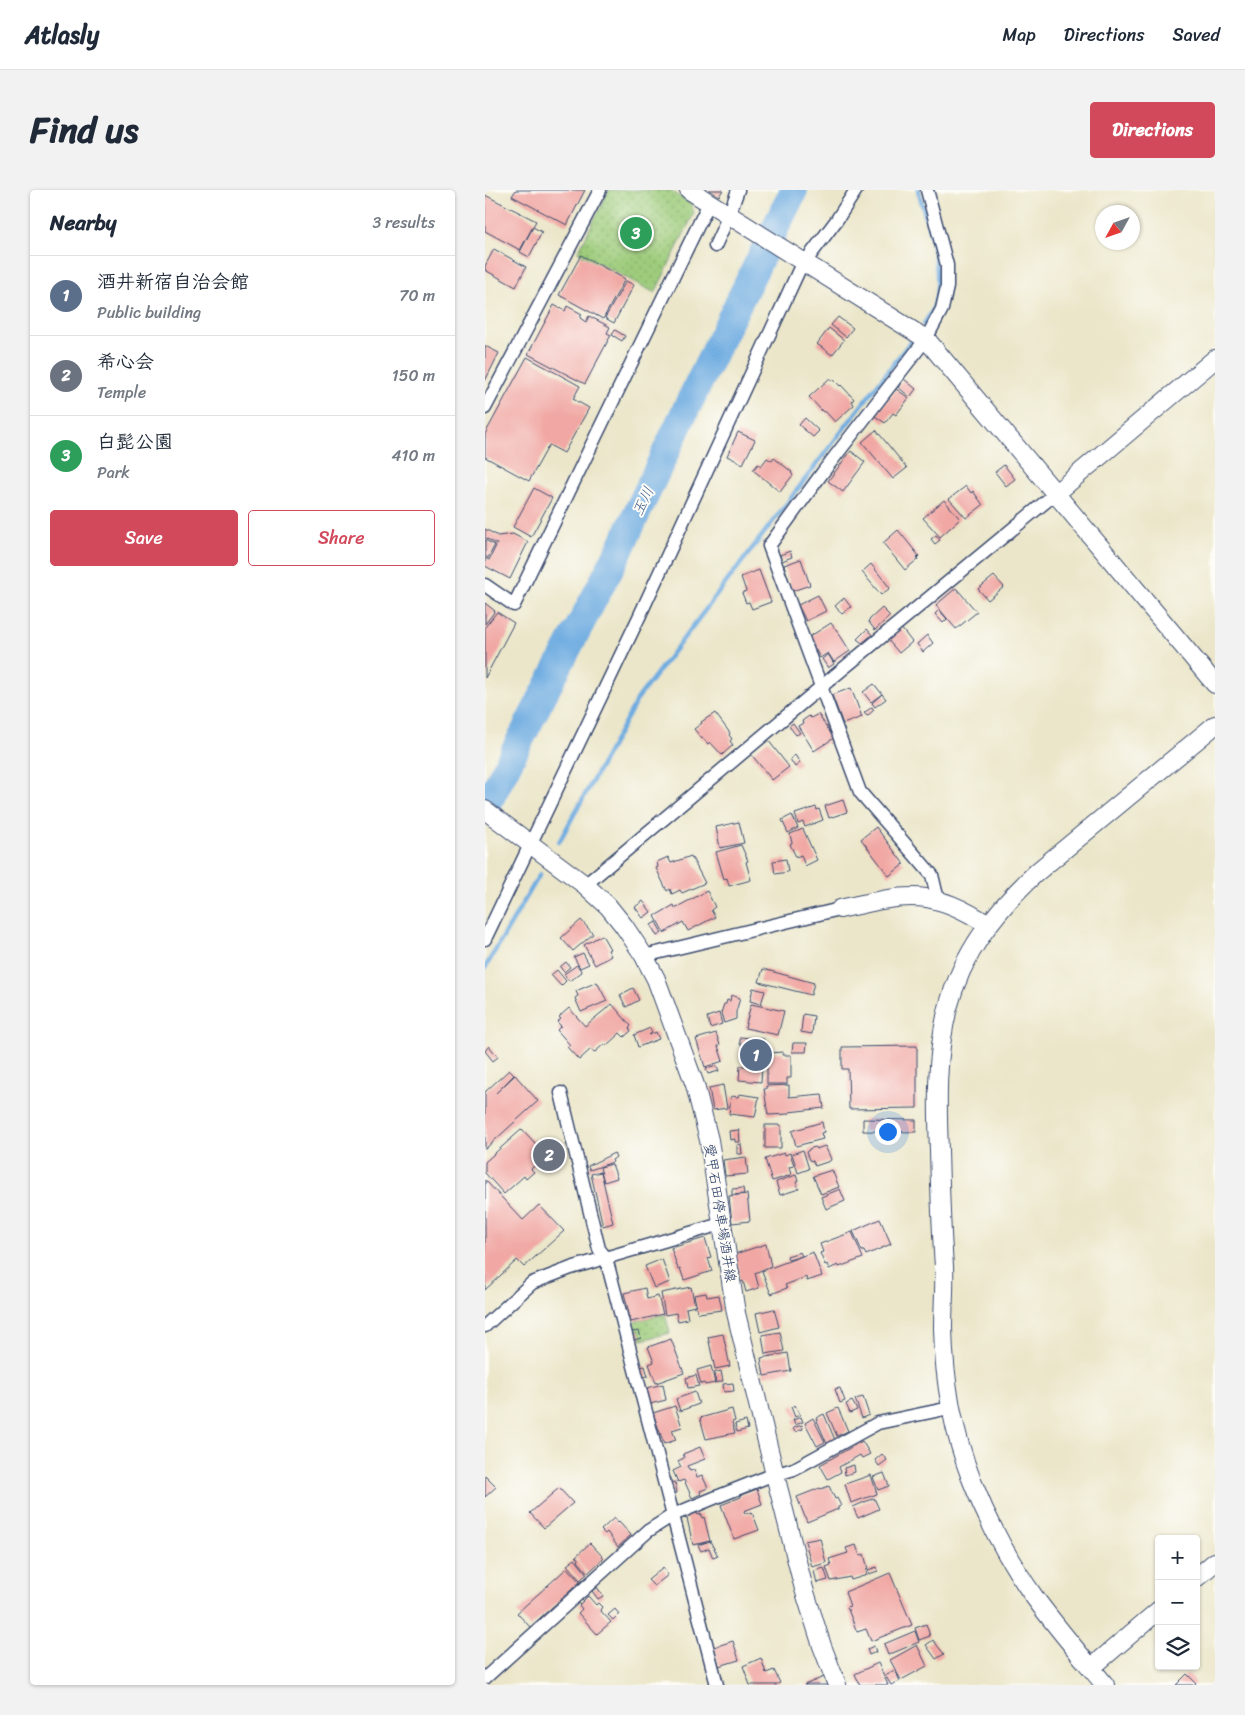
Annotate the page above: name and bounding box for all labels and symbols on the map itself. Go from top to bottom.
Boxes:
north arrow [1095,205,1140,250]
pin: 3 [620,214,652,252]
water label: 玉川 [625,482,661,520]
pin: 1 [740,1036,772,1074]
your location [875,1119,901,1145]
pin: 2 [533,1136,565,1174]
street label: 愛甲石田停車場酒井線 [697,1142,743,1284]

